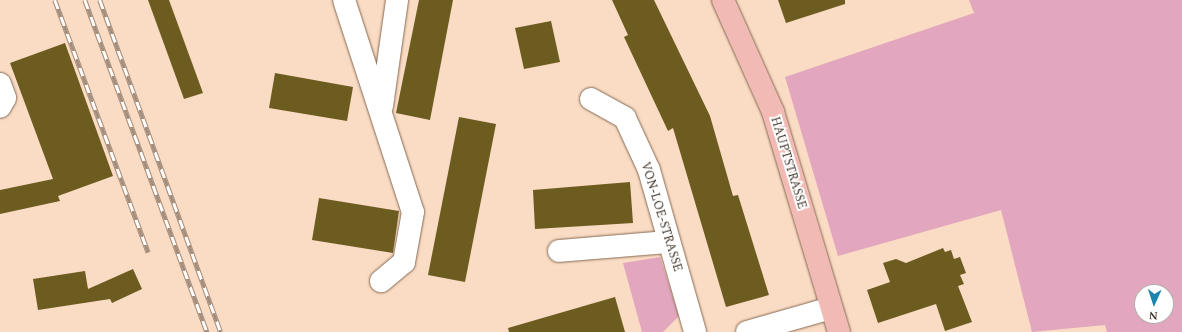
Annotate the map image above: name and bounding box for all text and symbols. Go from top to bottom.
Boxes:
street label: HAUPTSTRASSE [767,115,809,211]
street label: VON-LOE-STRASSE [637,160,685,274]
north arrow [1134,284,1174,324]
text: N [1148,307,1158,324]

